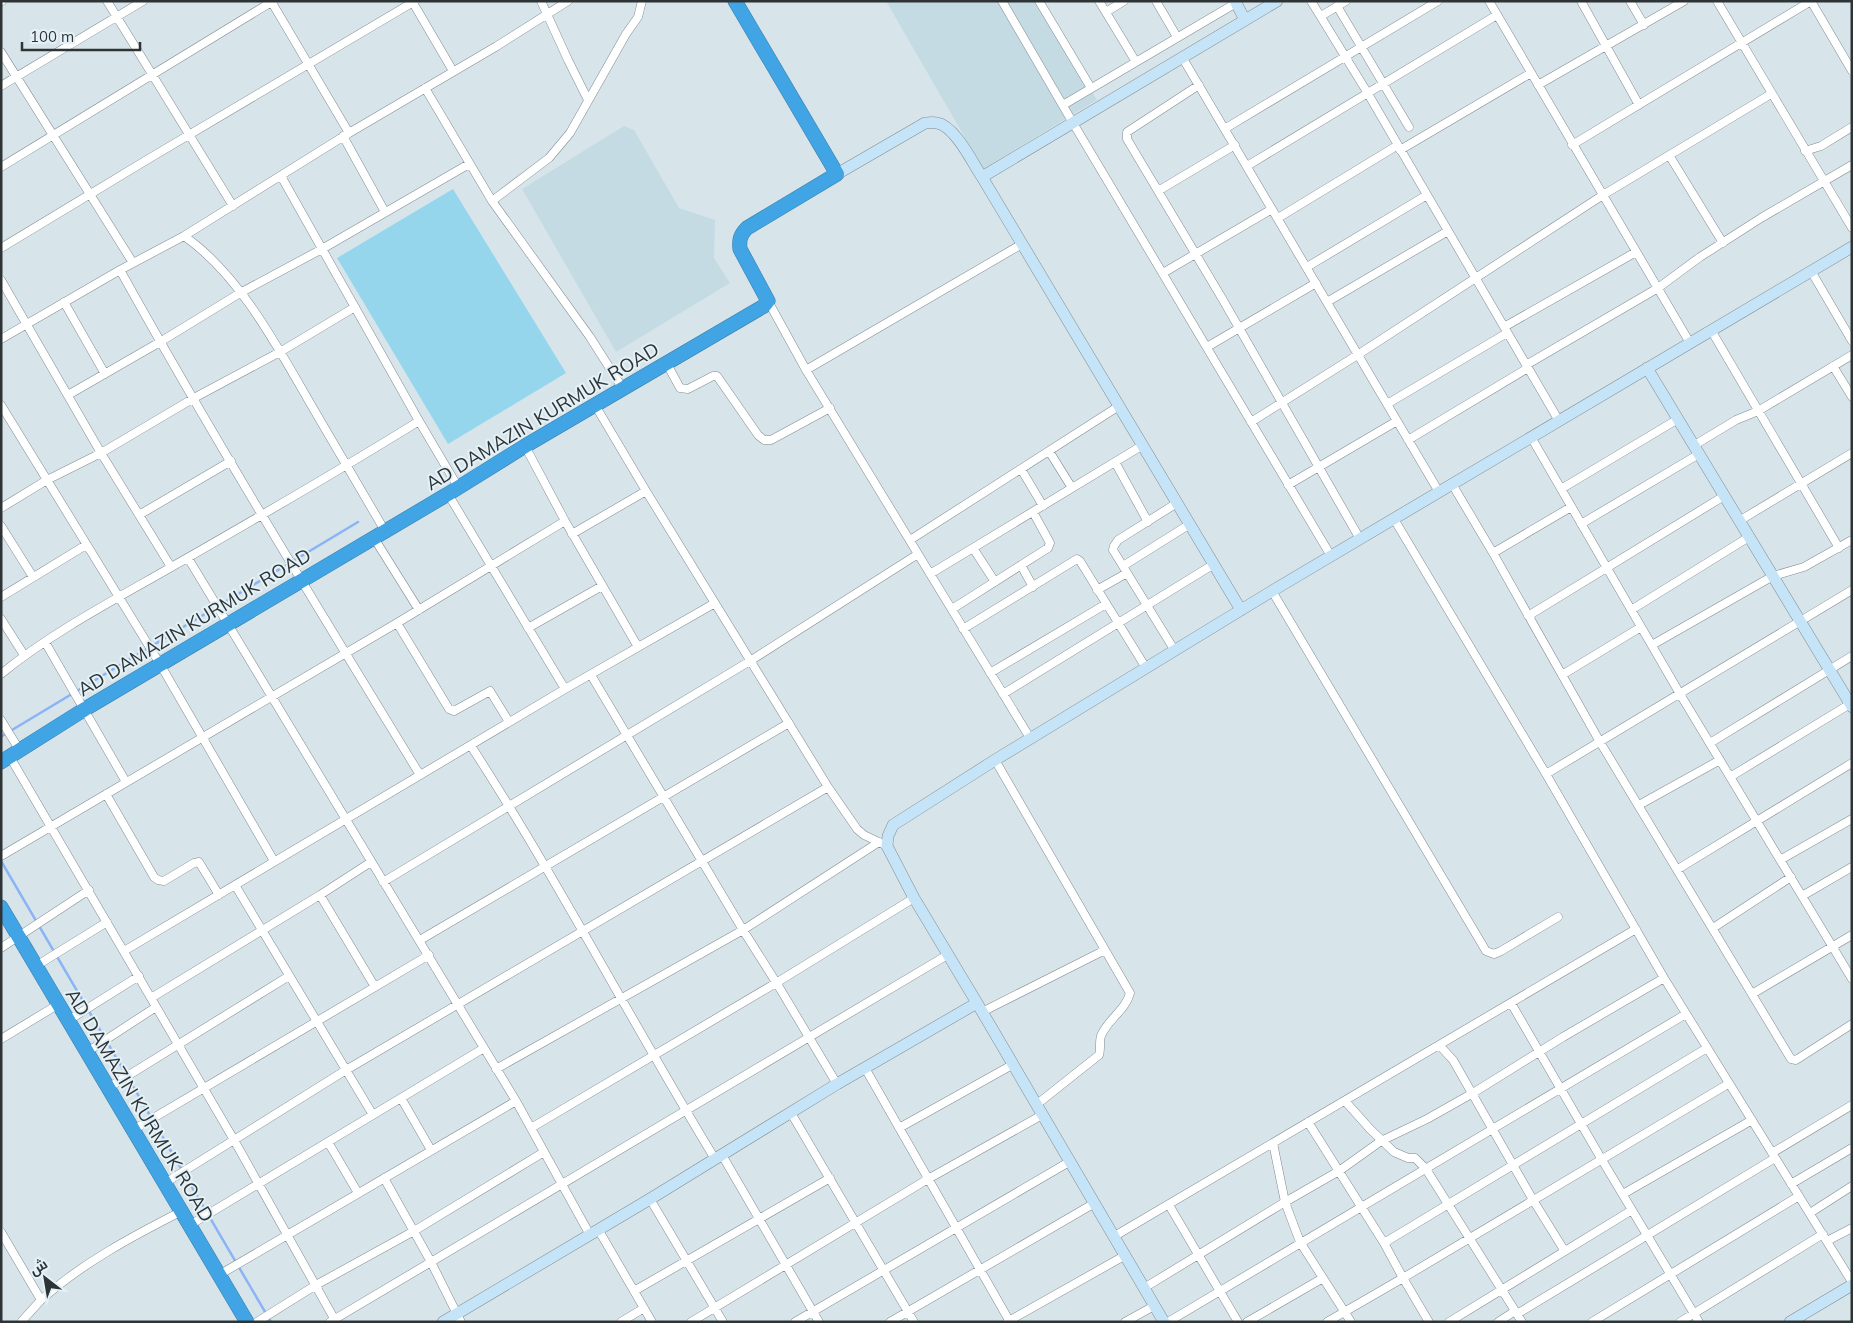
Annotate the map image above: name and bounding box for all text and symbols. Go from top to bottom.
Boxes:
scale bar [22,20,140,52]
text: 100 m [30,27,74,46]
street label: AD DAMAZIN KURMUK ROAD [421,337,663,495]
street label: AD DAMAZIN KURMUK ROAD [73,543,315,701]
street label: AD DAMAZIN KURMUK ROAD [61,984,219,1226]
north arrow [20,1253,70,1303]
text: ش [26,1254,51,1279]

